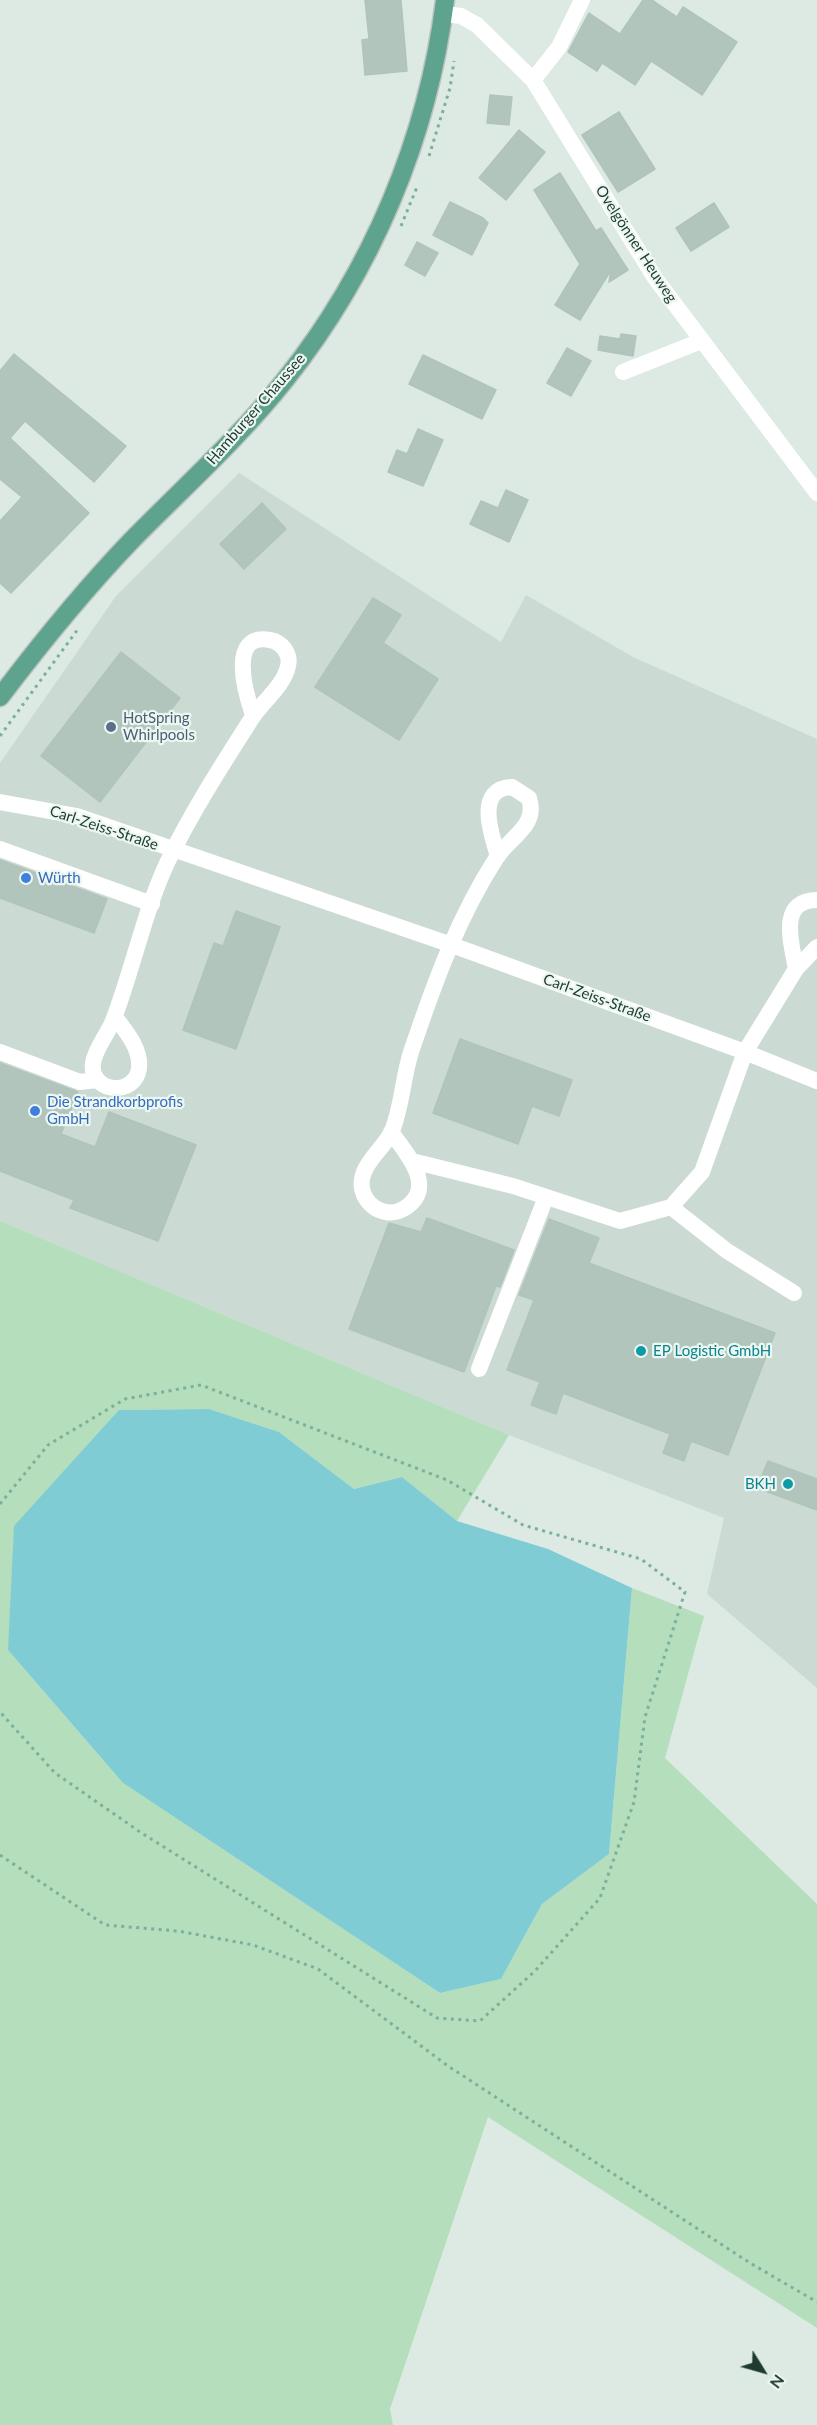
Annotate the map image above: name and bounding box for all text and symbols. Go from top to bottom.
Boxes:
street label: Ovelgönner Heuweg [591,182,681,306]
street label: Hamburger Chaussee [203,350,309,468]
place label: HotSpring Whirlpools [123,709,195,744]
marker: HotSpring Whirlpools [104,720,118,734]
street label: Carl-Zeiss-Straße [47,802,161,854]
place label: Würth [38,869,81,887]
marker: Würth [19,871,33,885]
street label: Carl-Zeiss-Straße [541,970,653,1026]
place label: Die Strandkorbprofis GmbH [47,1093,183,1128]
marker: Die Strandkorbprofis GmbH [28,1104,42,1118]
place label: EP Logistic GmbH [653,1342,771,1360]
marker: EP Logistic GmbH [634,1344,648,1358]
place label: BKH [745,1475,776,1493]
marker: BKH [781,1477,795,1491]
north arrow [733,2341,793,2401]
text: N [766,2371,789,2393]

